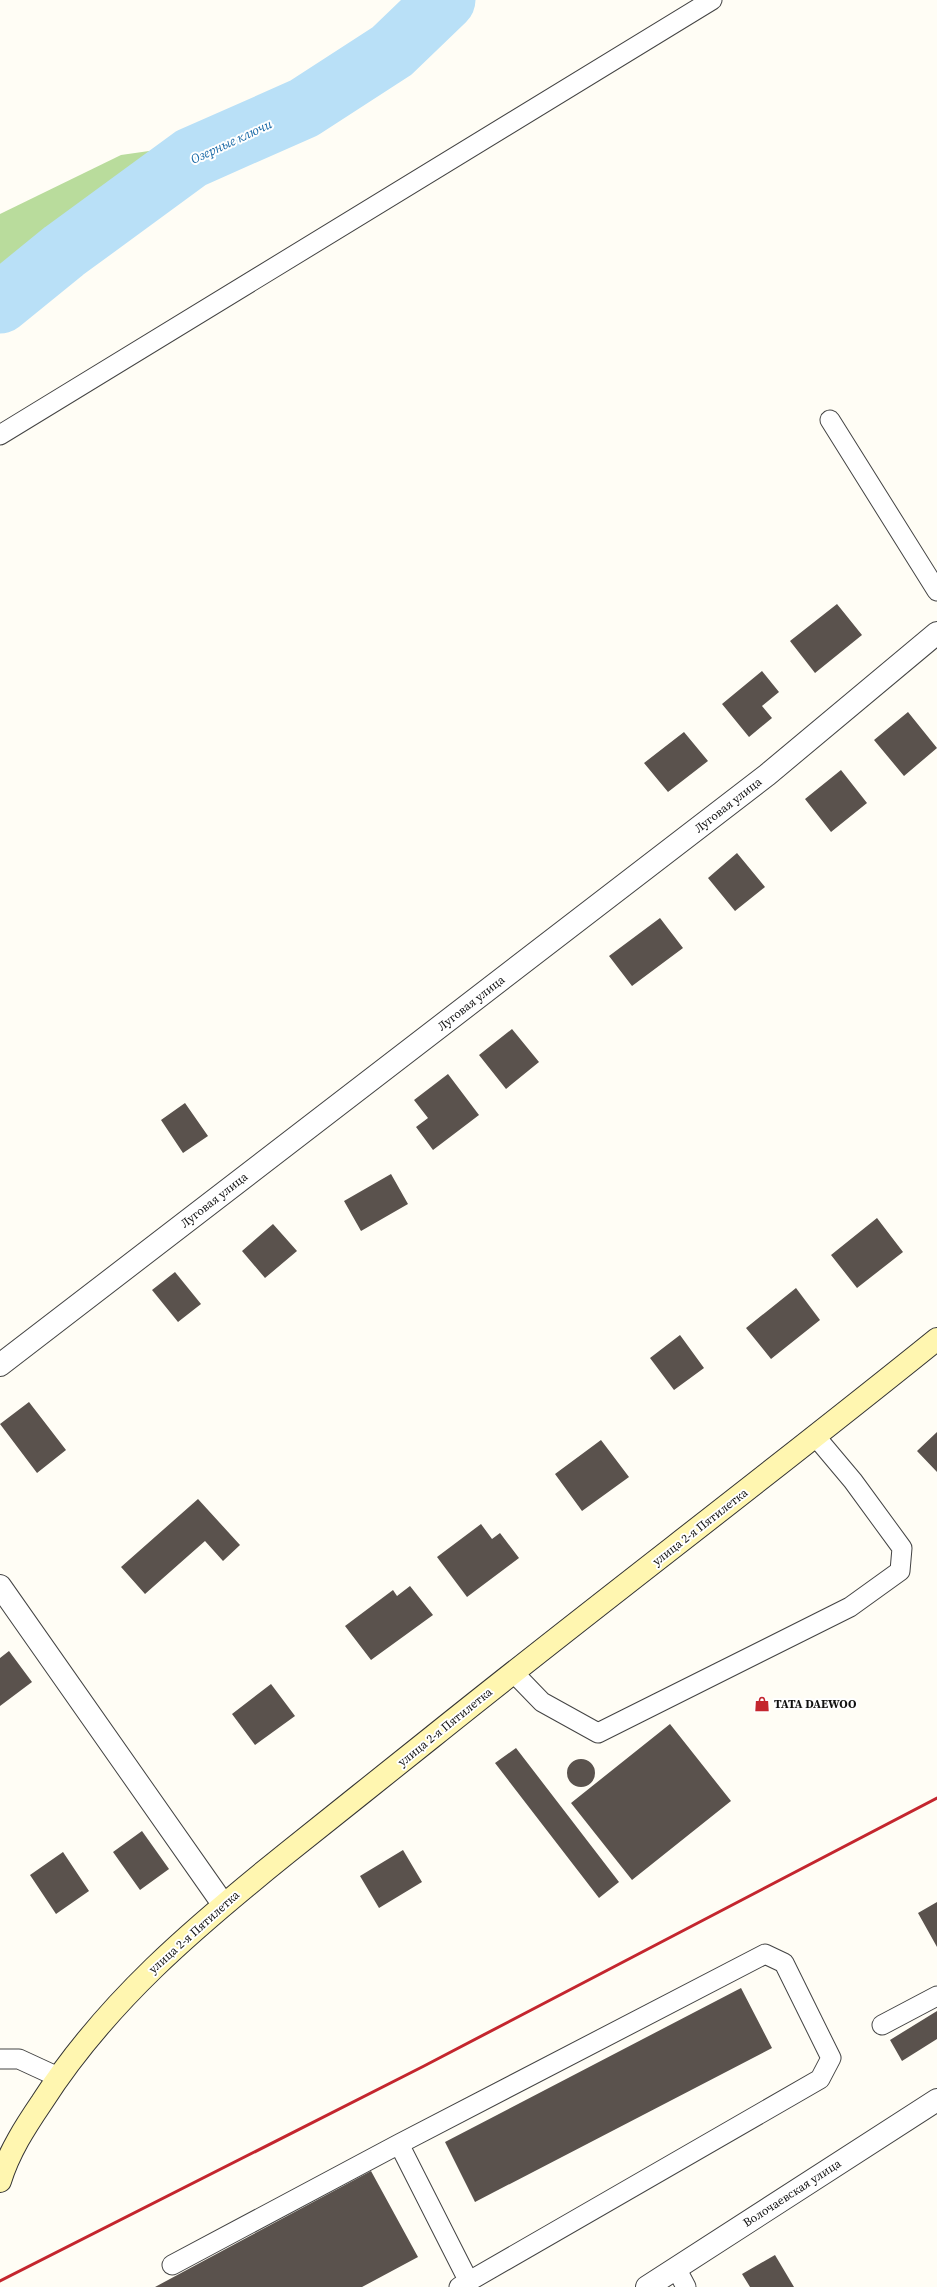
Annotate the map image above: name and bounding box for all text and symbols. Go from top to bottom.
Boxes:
water label: Озерные ключи [188,115,275,168]
street label: Луговая улица [691,773,766,836]
street label: Луговая улица [434,971,509,1034]
street label: Луговая улица [177,1168,252,1231]
street label: улица 2-я Пятилетка [649,1484,752,1569]
street label: улица 2-я Пятилетка [395,1683,496,1770]
shop icon: TATA DAEWOO [753,1695,771,1713]
place label: TATA DAEWOO [774,1696,857,1712]
street label: улица 2-я Пятилетка [145,1886,243,1977]
street label: Волочаевская улица [740,2155,845,2231]

